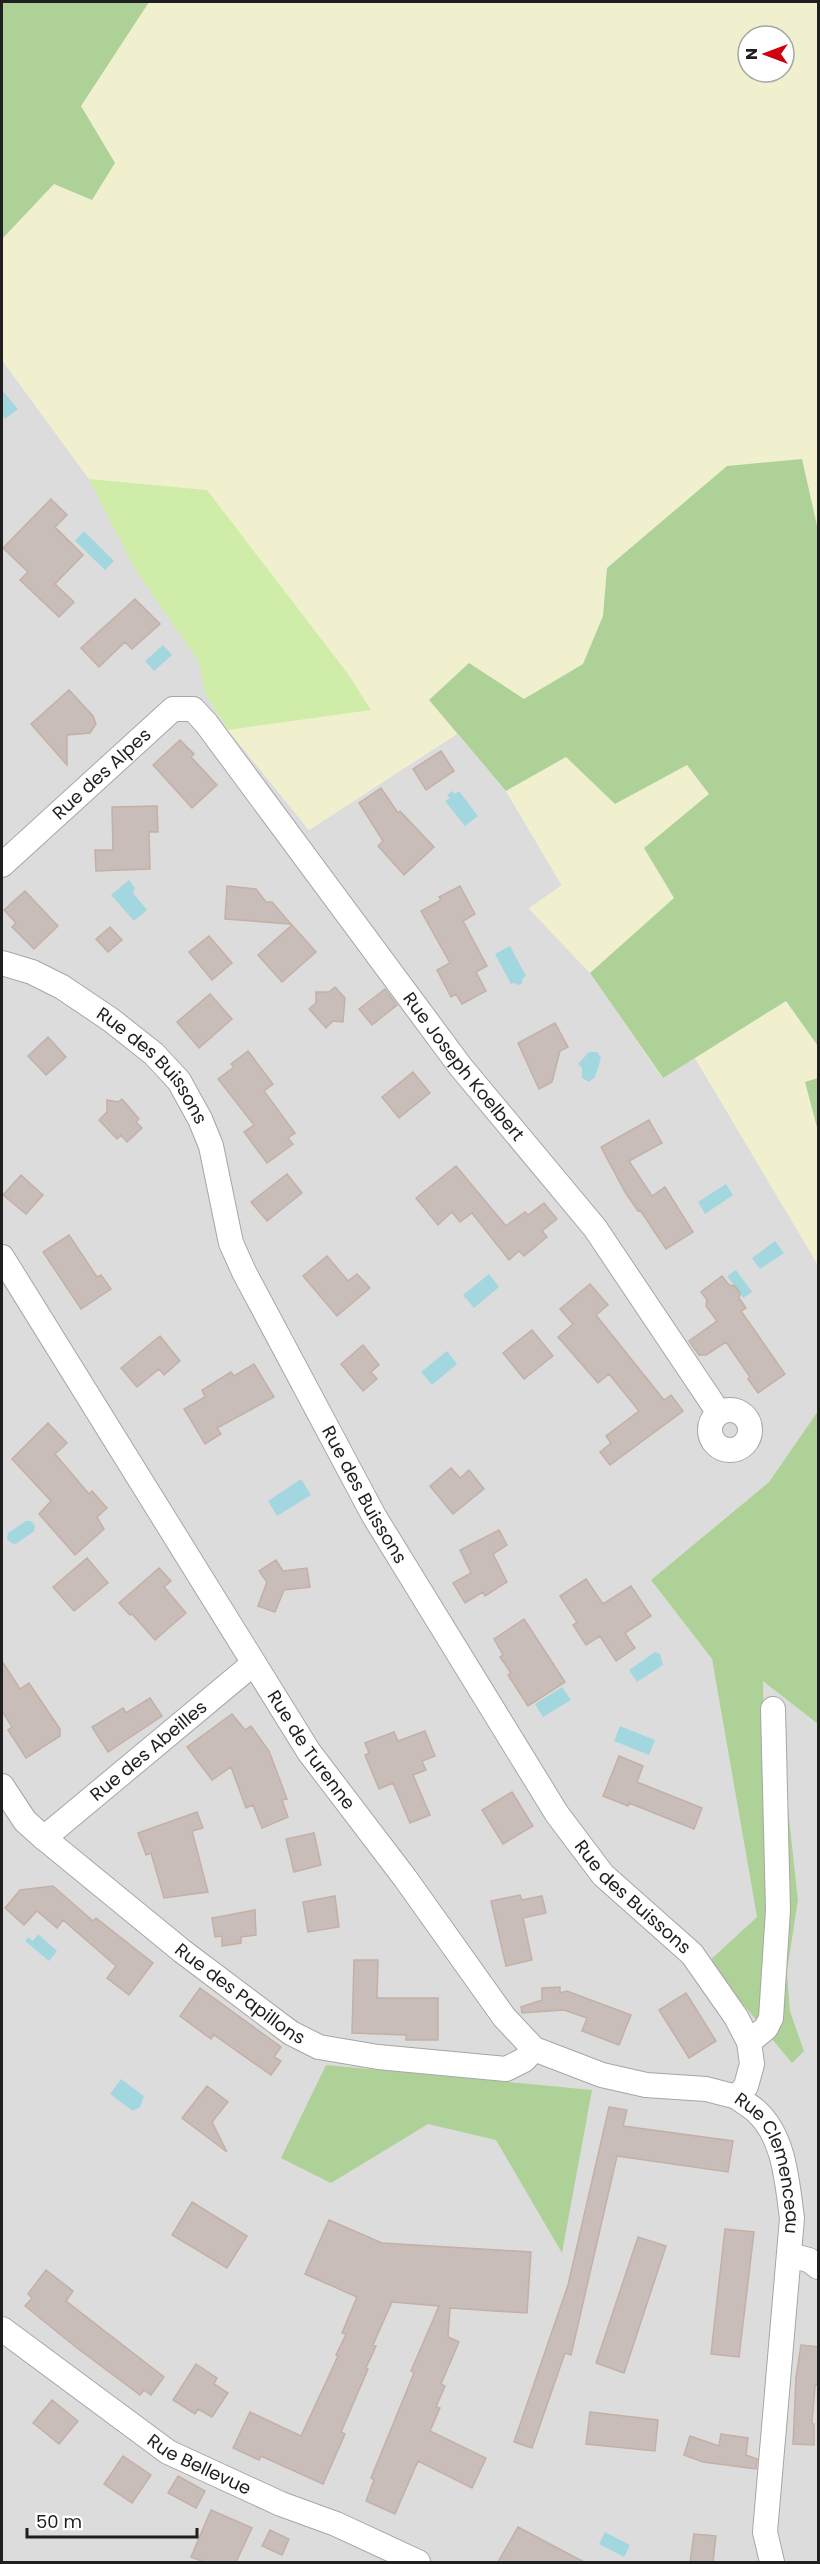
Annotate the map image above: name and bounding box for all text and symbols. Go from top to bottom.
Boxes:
north arrow [736,24,796,84]
text: N [740,48,763,60]
street label: Rue des Alpes [47,722,156,825]
street label: Rue Joseph Koelbert [397,987,530,1146]
street label: Rue des Buissons [92,1001,213,1128]
street label: Rue des Buissons [316,1421,413,1568]
street label: Rue de Turenne [262,1685,361,1815]
street label: Rue des Abeilles [84,1694,212,1807]
street label: Rue des Buissons [569,1835,697,1959]
street label: Rue des Papillons [170,1937,309,2050]
street label: Rue Clemenceau [730,2086,805,2235]
street label: Rue Bellevue [142,2428,255,2501]
scale bar [27,2501,196,2539]
text: 50 m [36,2509,82,2534]

